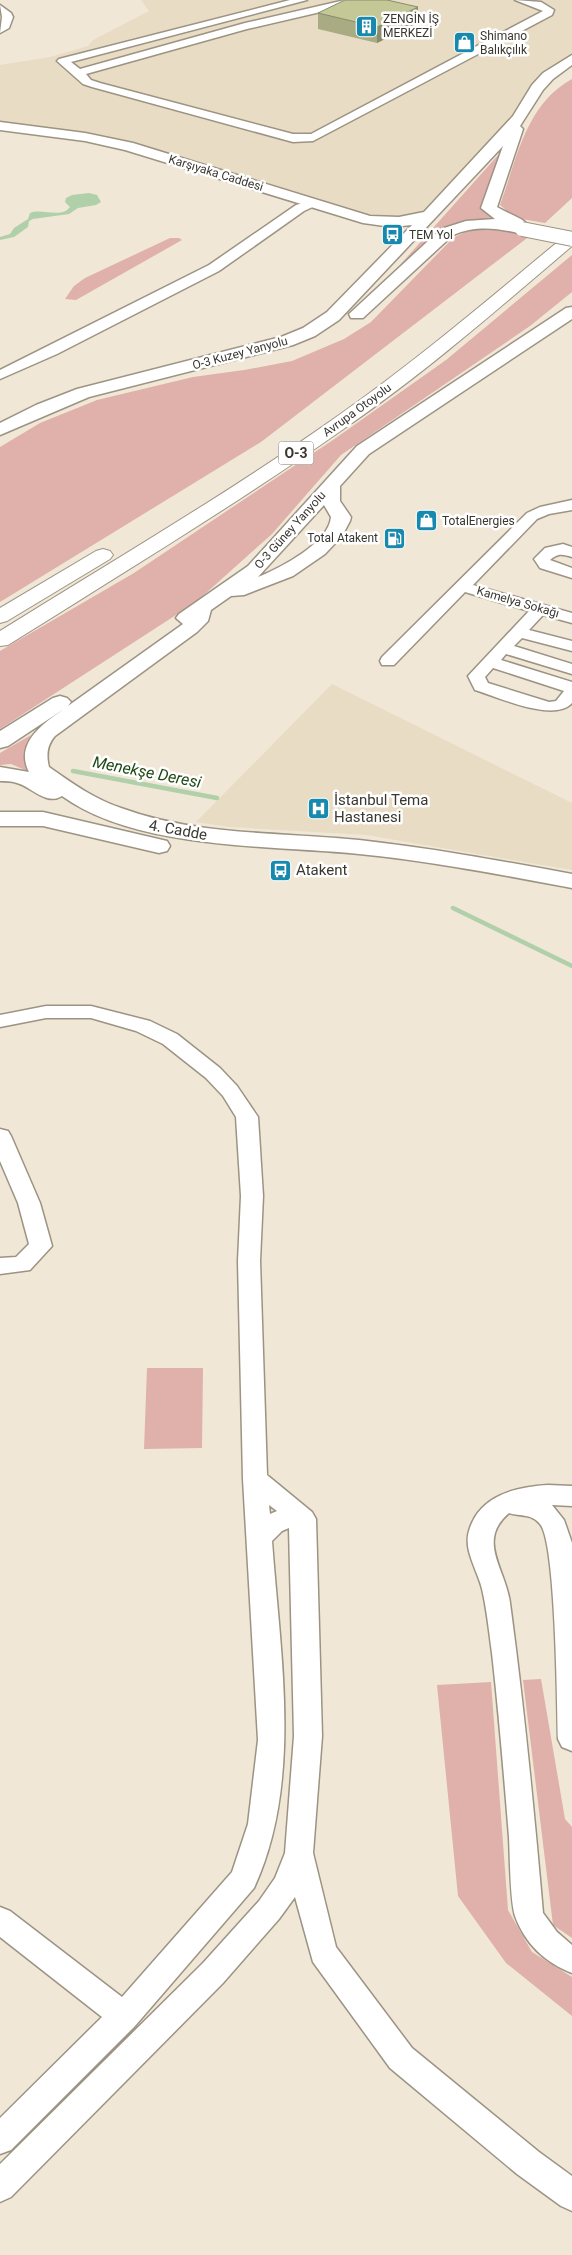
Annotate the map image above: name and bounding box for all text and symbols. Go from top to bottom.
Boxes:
place label: ZENGİN İŞ MERKEZİ [383,11,439,40]
building icon: ZENGİN İŞ MERKEZİ [355,14,379,38]
place label: Shimano Balıkçılık [480,29,528,57]
shop icon: Shimano Balıkçılık [452,31,476,55]
street label: Karşıyaka Caddesi [167,152,265,194]
bus stop icon: TEM Yol [381,223,405,247]
place label: TEM Yol [409,228,453,242]
street label: O-3 Kuzey Yanyolu [191,334,289,372]
street label: Avrupa Otoyolu [320,381,394,439]
road number: O-3 [278,442,314,464]
street label: O-3 Güney Yanyolu [251,488,329,572]
shop icon: TotalEnergies [414,509,438,533]
place label: TotalEnergies [442,514,515,528]
fuel station icon: Total Atakent [382,526,406,550]
place label: Total Atakent [307,531,378,545]
street label: Kamelya Sokağı [475,584,561,620]
water label: Menekşe Deresi [91,752,203,792]
place label: İstanbul Tema Hastanesi [334,791,428,826]
hospital icon: İstanbul Tema Hastanesi [306,797,330,821]
street label: 4. Cadde [147,816,209,844]
bus stop icon: Atakent [268,858,292,882]
place label: Atakent [296,861,347,879]

